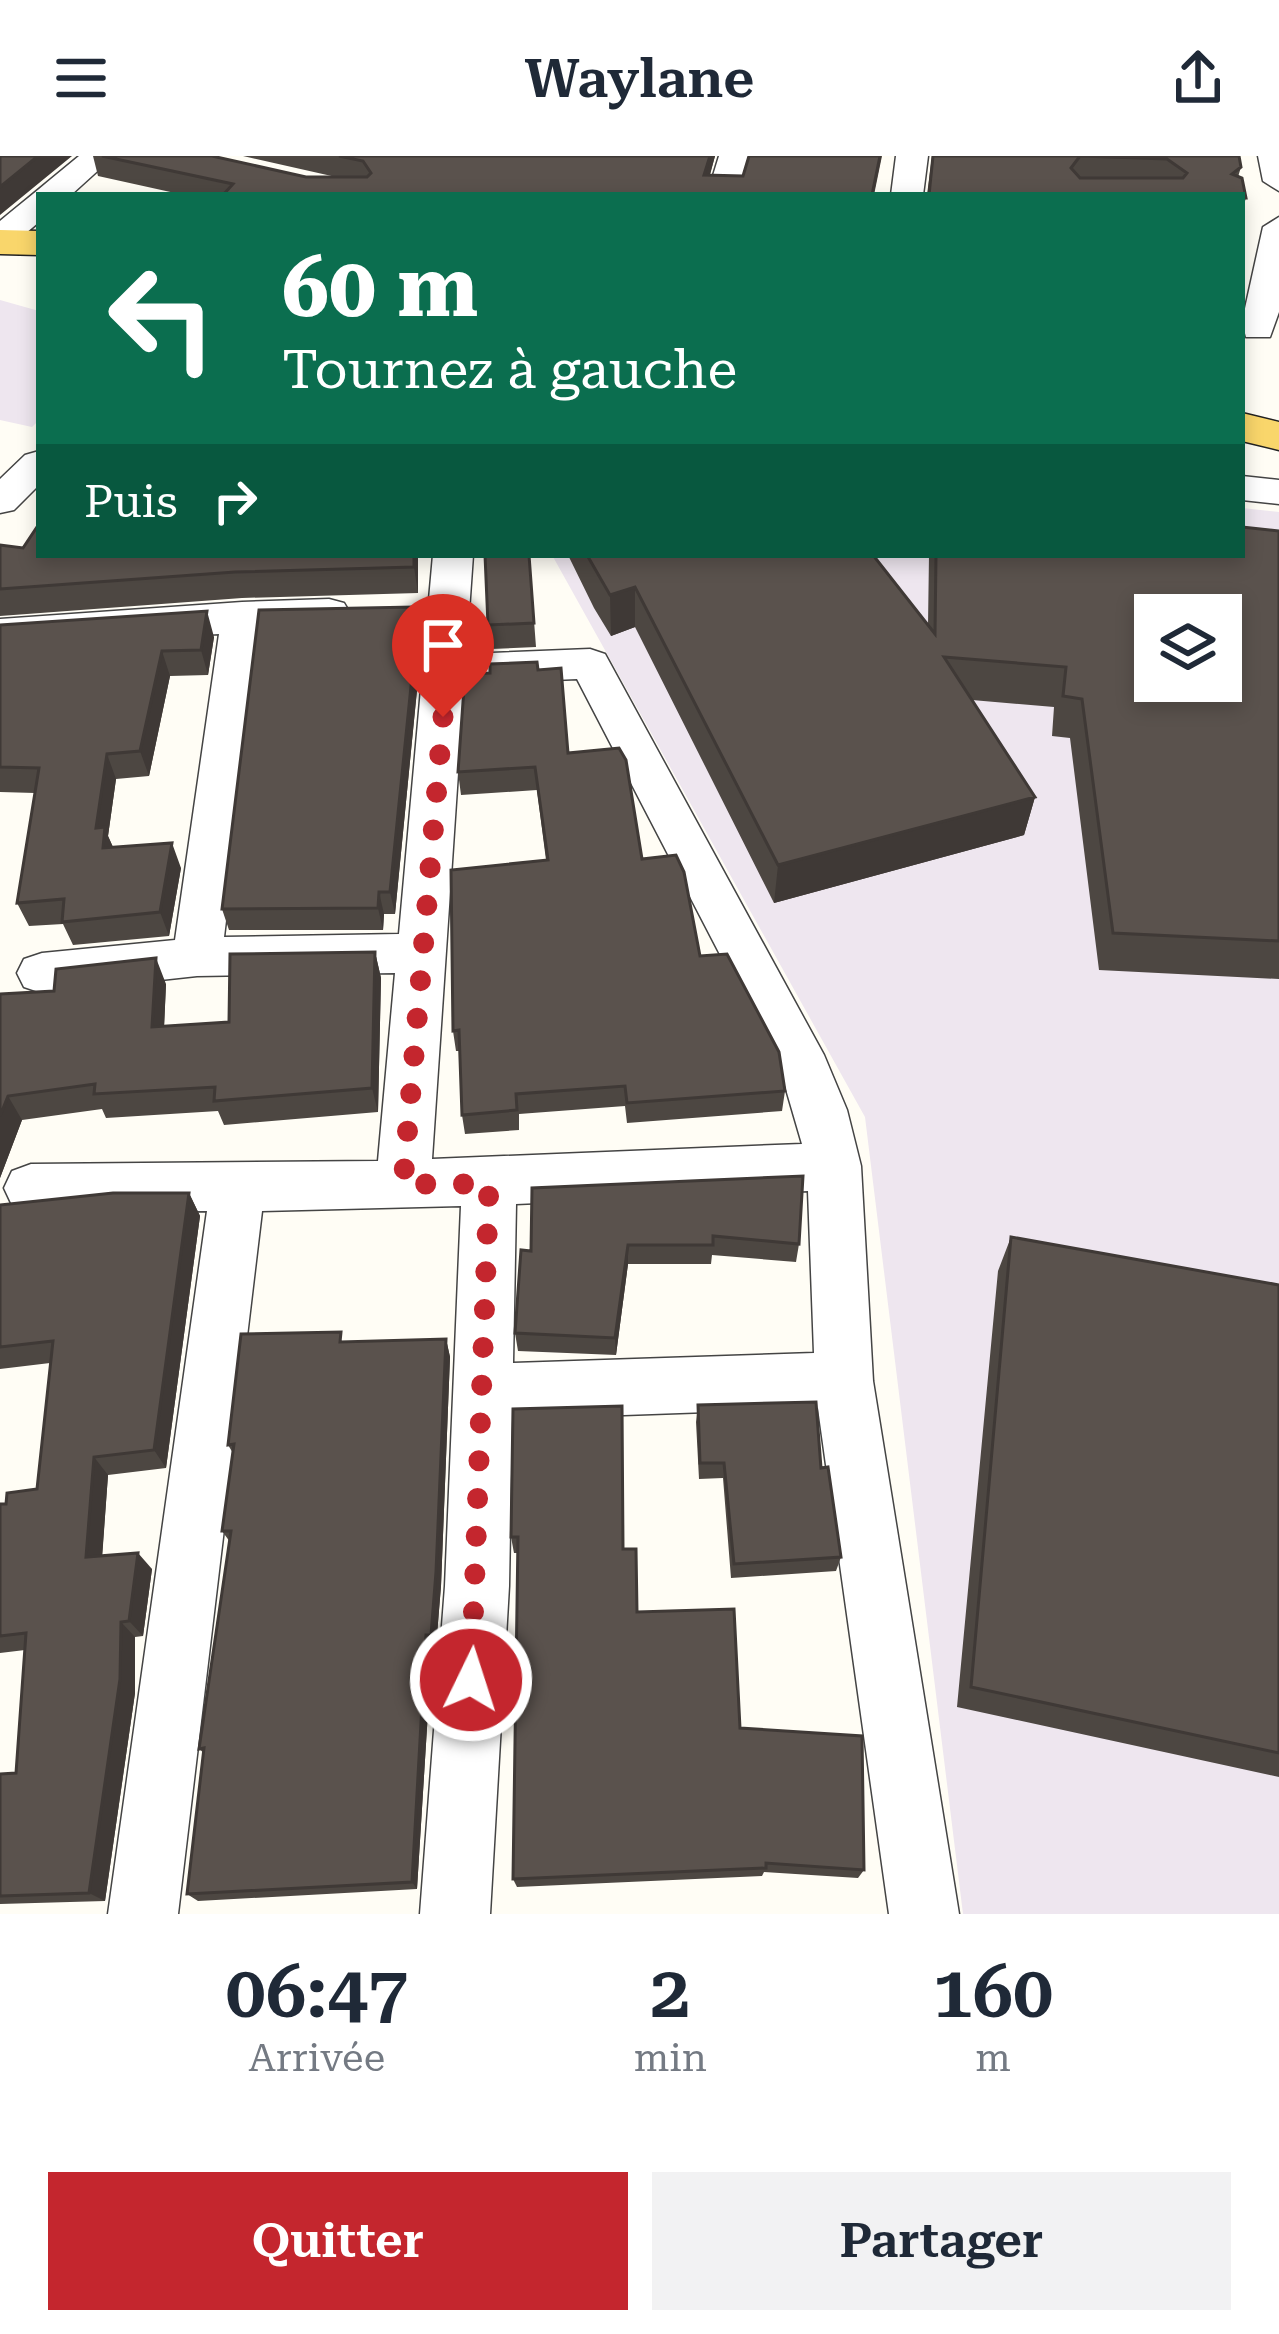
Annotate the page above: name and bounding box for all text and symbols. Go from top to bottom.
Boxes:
icon: menu [48,45,114,111]
icon: share [1165,45,1231,111]
text: Waylane [525,47,754,110]
text: 60 m [282,238,478,336]
icon: left [84,240,240,396]
text: Tournez à gauche [282,338,737,401]
icon: right [202,468,268,534]
text: Puis [84,475,178,528]
pin [392,594,494,717]
map controls [1134,594,1242,702]
button: layers [1134,594,1242,702]
icon: arrive [410,612,476,678]
position arrow [408,1617,534,1743]
text: 06:47 [226,1950,408,2035]
text: 2 [650,1950,690,2035]
text: 160 [932,1950,1053,2035]
text: Arrivée [249,2035,385,2081]
text: min [634,2035,707,2081]
text: m [975,2035,1011,2081]
button: Quitter [48,2172,628,2310]
button: Partager [652,2172,1231,2310]

